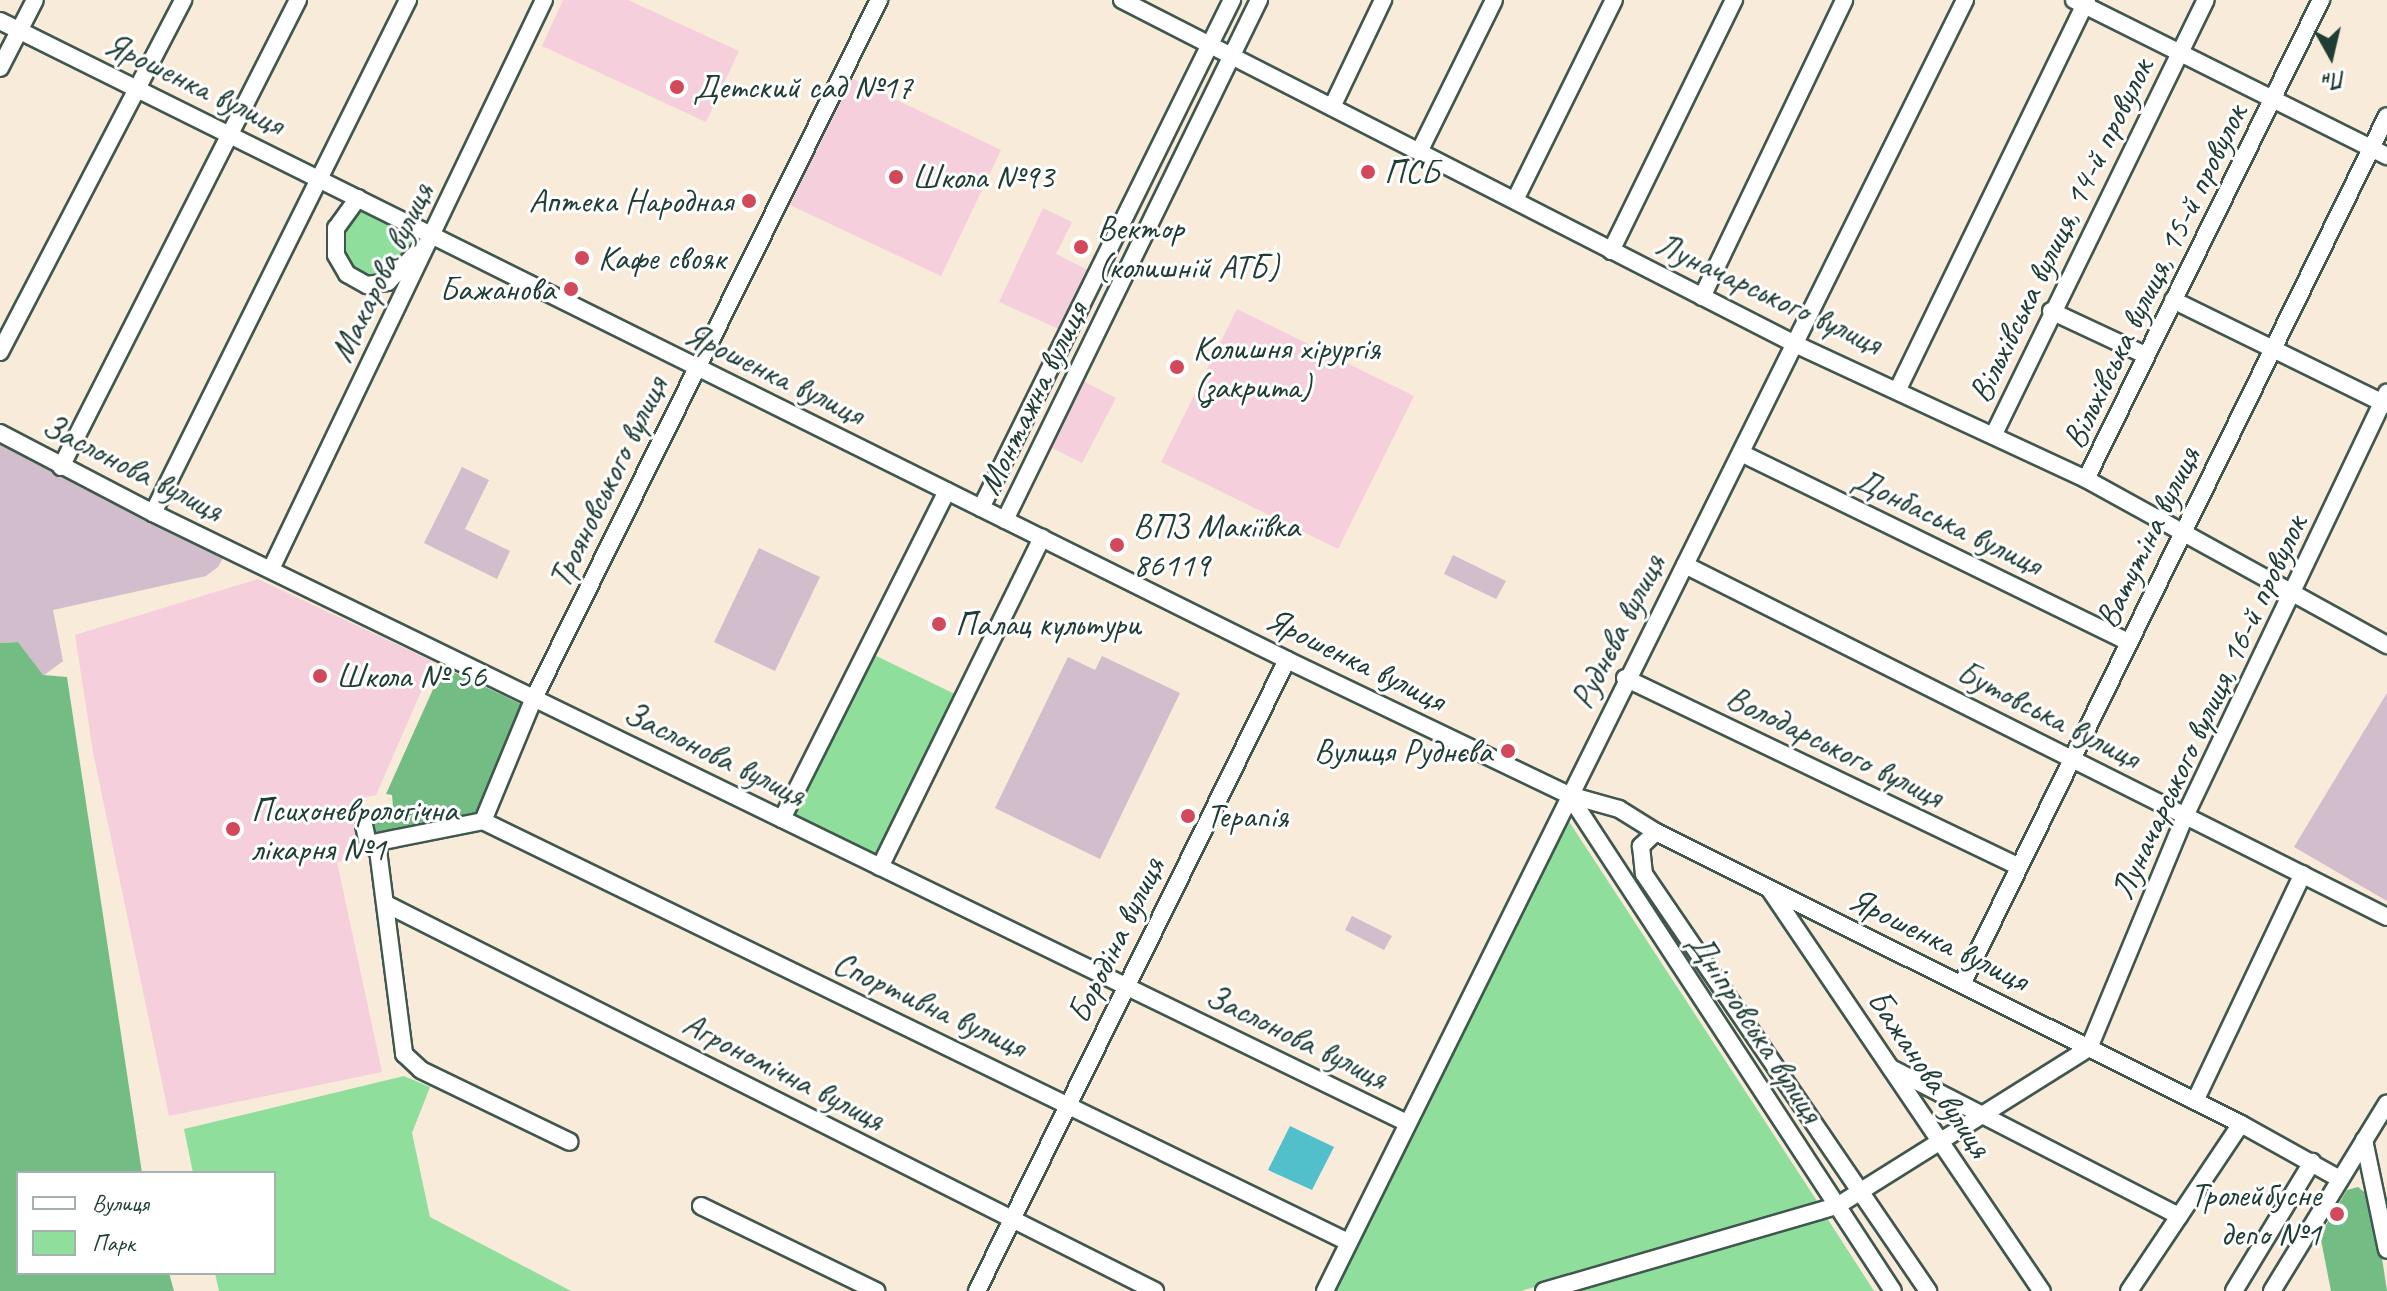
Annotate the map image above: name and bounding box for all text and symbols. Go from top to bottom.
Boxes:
north arrow [2291,16,2371,96]
street label: Ярошенка вулиця [99,22,291,144]
street label: Вільхівська вулиця, 14-й провулок [1959,51,2161,409]
text: Пн [2321,64,2348,95]
place label: Детский сад №17 [693,67,912,107]
marker: Детский сад №17 [668,78,686,96]
street label: Вільхівська вулиця, 15-й провулок [2053,97,2255,455]
place label: ПСБ [1384,152,1439,192]
place label: Школа №93 [912,157,1054,197]
marker: ПСБ [1359,163,1377,181]
marker: Школа №93 [887,168,905,186]
street label: Макарова вулиця [320,175,442,369]
place label: Аптека Народная [527,181,733,221]
marker: Аптека Народная [740,192,758,210]
place label: Вектор (колишній АТБ) [1097,207,1279,286]
street label: Луначарського вулиця [1649,222,1889,364]
place label: Кафе свояк [598,238,723,278]
marker: Вектор (колишній АТБ) [1072,238,1090,256]
marker: Кафе свояк [573,249,591,267]
place label: Бажанова [439,269,555,309]
marker: Бажанова [562,280,580,298]
street label: Монтажна вулиця [968,295,1096,501]
street label: Ярошенка вулиця [679,312,871,434]
place label: Колишня хірургія (закрита) [1193,327,1380,406]
marker: Колишня хірургія (закрита) [1168,358,1186,376]
street label: Трояновського вулиця [538,369,676,595]
street label: Заслонова вулиця [35,404,231,530]
street label: Ватутіна вулиця [2085,439,2209,635]
street label: Донбаська вулиця [1847,458,2049,584]
place label: ВПЗ Макіївка 86119 [1133,505,1300,584]
street label: Луначарського вулиця, 16-й провулок [2100,507,2316,907]
marker: ВПЗ Макіївка 86119 [1108,536,1126,554]
street label: Руднєва вулиця [1560,546,1674,716]
street label: Ярошенка вулиця [1260,598,1452,720]
place label: Палац культури [955,604,1135,644]
marker: Палац культури [930,615,948,633]
street label: Бутовська вулиця [1951,651,2147,777]
place label: Школа № 56 [336,656,486,696]
marker: Школа № 56 [311,667,329,685]
street label: Володарського вулиця [1719,675,1951,817]
street label: Заслонова вулиця [617,691,813,815]
place label: Вулиця Руднєва [1315,731,1492,771]
marker: Вулиця Руднєва [1499,742,1517,760]
place label: Психоневрологічна лікарня №1 [251,789,458,868]
place label: Терапія [1206,796,1288,836]
marker: Терапія [1177,805,1199,827]
marker: Психоневрологічна лікарня №1 [222,818,244,840]
street label: Бородіна вулиця [1057,850,1173,1030]
street label: Ярошенка вулиця [1843,878,2035,1000]
street label: Дніпровська вулиця [1679,923,1833,1131]
street label: Спортивна вулиця [828,942,1032,1066]
street label: Заслонова вулиця [1199,974,1395,1098]
street label: Бажанова вулиця [1858,980,2002,1166]
street label: Агрономічна вулиця [676,1003,892,1139]
legend [16,1171,276,1275]
place label: Тролейбусне депо №1 [2190,1174,2321,1254]
text: Вулиця [92,1188,149,1218]
marker: Тролейбусне депо №1 [2328,1205,2346,1223]
text: Парк [92,1228,135,1258]

